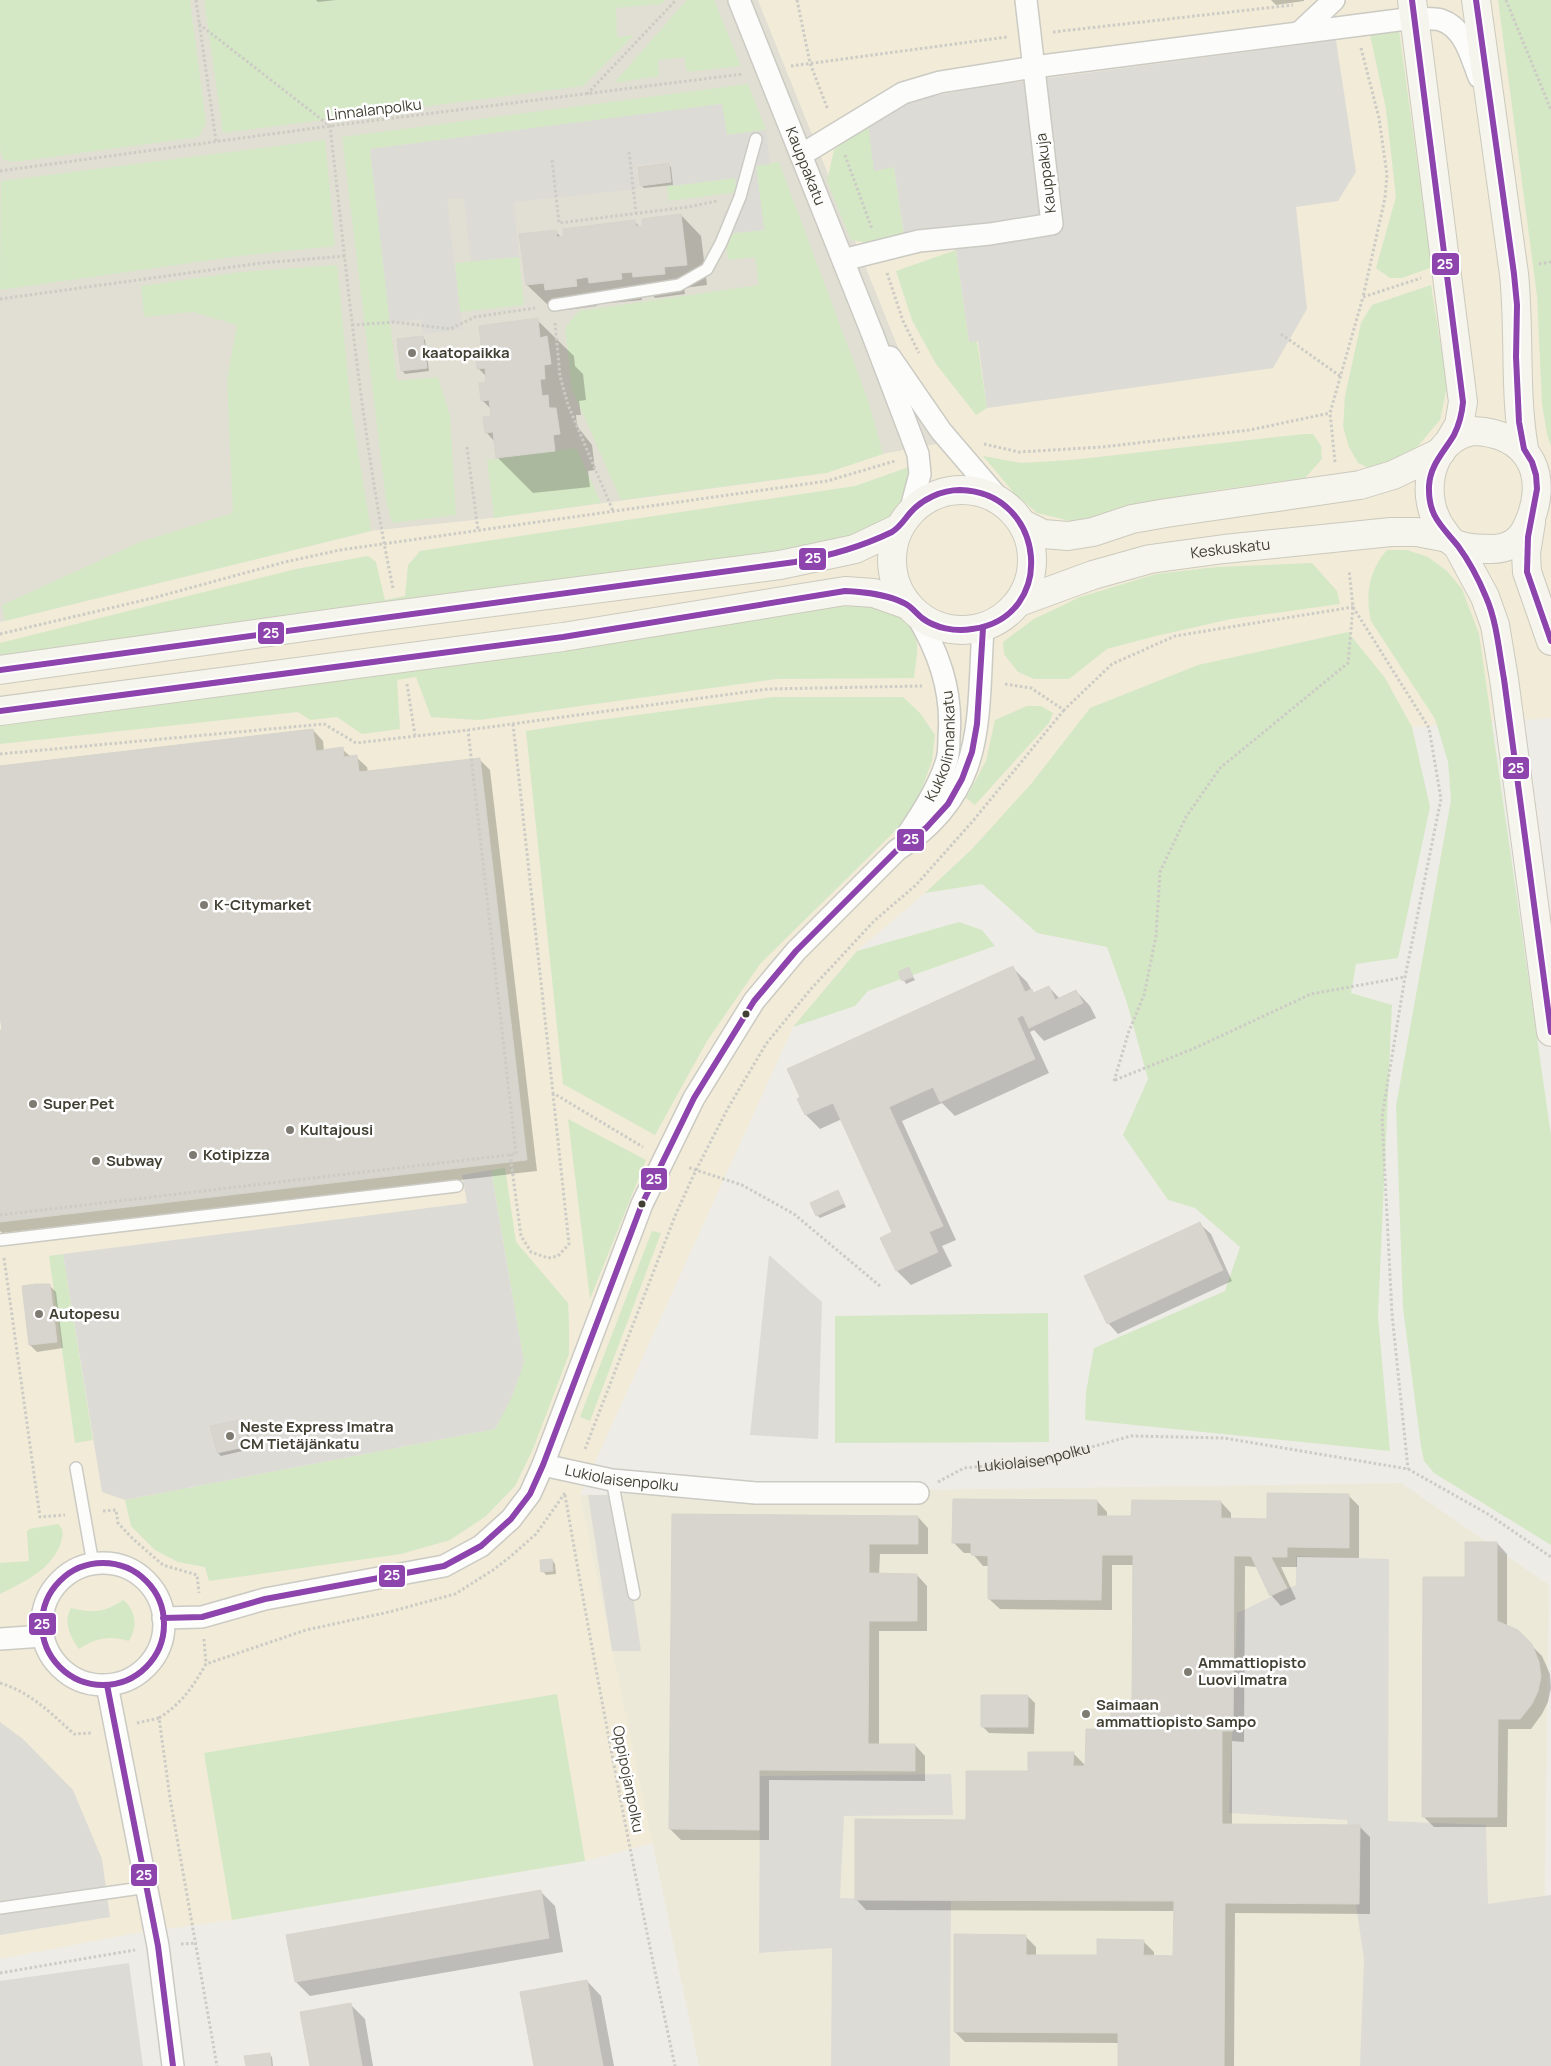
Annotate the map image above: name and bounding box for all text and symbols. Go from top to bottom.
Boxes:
street label: Linnalanpolku [325,93,423,126]
street label: Kauppakatu [781,124,831,208]
street label: Kauppakuja [1030,132,1061,214]
line badge: 25 [1431,252,1460,276]
text: 25 [1437,254,1453,273]
place label: kaatopaikka [422,342,510,363]
marker: kaatopaikka [406,347,418,359]
street label: Keskuskatu [1189,533,1271,563]
line badge: 25 [798,547,827,571]
text: 25 [805,548,821,567]
line badge: 25 [257,621,285,645]
text: 25 [263,623,279,642]
street label: Kukkolinnankatu [920,689,960,805]
line badge: 25 [1502,756,1530,780]
text: 25 [1508,758,1524,777]
line badge: 25 [896,828,925,852]
text: 25 [903,829,919,848]
place label: K-Citymarket [214,894,312,915]
marker: K-Citymarket [198,899,210,911]
unlabelled marker [741,1009,751,1019]
place label: Super Pet [43,1093,114,1114]
marker: Super Pet [27,1098,39,1110]
place label: Kultajousi [300,1119,373,1140]
marker: Kultajousi [284,1124,296,1136]
place label: Kotipizza [203,1144,270,1165]
marker: Kotipizza [187,1149,199,1161]
place label: Subway [106,1150,163,1171]
marker: Subway [90,1155,102,1167]
line badge: 25 [640,1167,668,1191]
text: 25 [646,1169,662,1188]
unlabelled marker [637,1199,647,1209]
place label: Autopesu [49,1303,120,1324]
marker: Autopesu [33,1308,45,1320]
place label: Neste Express Imatra CM Tietäjänkatu [240,1416,394,1454]
marker: Neste Express Imatra CM Tietäjänkatu [224,1430,236,1442]
street label: Lukiolaisenpolku [976,1437,1092,1477]
street label: Lukiolaisenpolku [563,1459,680,1496]
line badge: 25 [378,1564,406,1588]
text: 25 [384,1565,400,1584]
line badge: 25 [28,1612,57,1636]
text: 25 [34,1614,50,1633]
place label: Ammattiopisto Luovi Imatra [1198,1652,1306,1690]
marker: Ammattiopisto Luovi Imatra [1182,1666,1194,1678]
place label: Saimaan ammattiopisto Sampo [1096,1694,1256,1732]
marker: Saimaan ammattiopisto Sampo [1080,1708,1092,1720]
street label: Oppipojanpolku [608,1724,649,1834]
line badge: 25 [130,1863,158,1887]
text: 25 [136,1865,152,1884]

